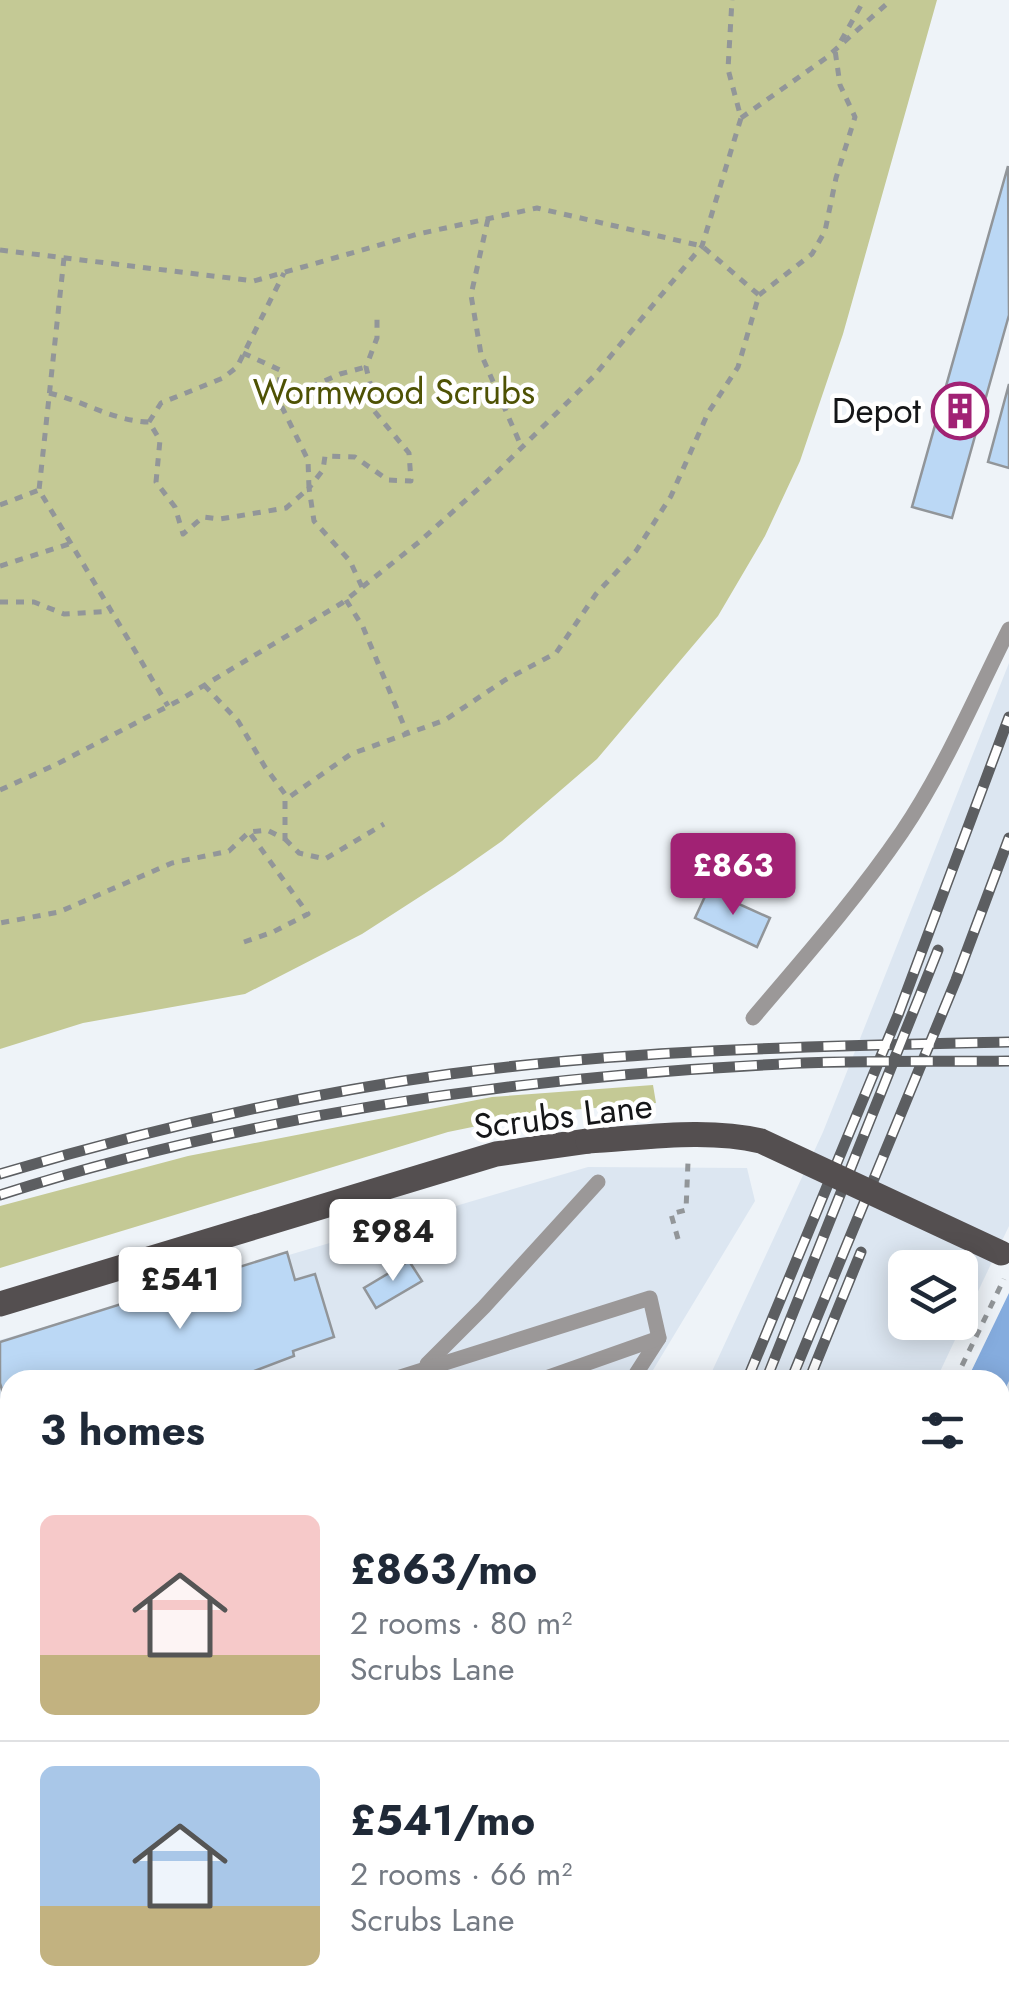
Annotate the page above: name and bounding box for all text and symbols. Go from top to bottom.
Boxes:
park label: Wormwood Scrubs [253,367,535,417]
building icon: Depot [930,381,990,441]
place label: Depot [832,386,922,436]
pin: £863 [674,833,792,918]
text: £863 [693,842,773,888]
street label: Scrubs Lane [471,1080,655,1152]
pin: £984 [334,1199,452,1284]
text: £984 [351,1208,435,1254]
pin: £541 [121,1247,239,1332]
map controls [888,1250,978,1340]
button: layers [888,1250,978,1340]
text: £541 [141,1256,219,1302]
text: 3 homes [40,1400,205,1461]
icon: filters [915,1403,970,1458]
text: £863/mo [350,1539,537,1600]
icon: home [120,1555,240,1675]
text: 2 rooms · 80 m² [350,1600,572,1646]
text: Scrubs Lane [350,1646,514,1692]
text: £541/mo [350,1790,535,1851]
icon: home [120,1806,240,1926]
text: 2 rooms · 66 m² [350,1851,572,1897]
text: Scrubs Lane [350,1897,514,1943]

